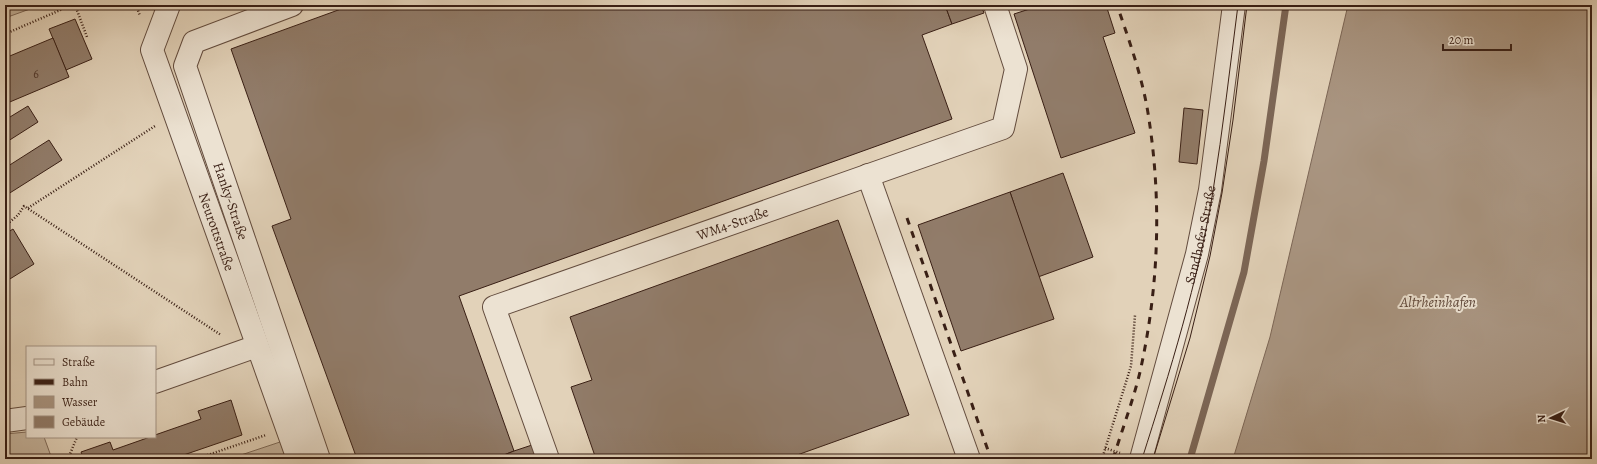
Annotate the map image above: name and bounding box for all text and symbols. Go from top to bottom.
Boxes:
scale bar [1443,26,1511,52]
text: 20 m [1449,32,1473,48]
house number: 6 [33,66,39,82]
street label: Hanky-Straße [209,160,253,242]
street label: Sandhofer Straße [1180,184,1220,286]
street label: Neurottstraße [194,190,240,273]
street label: WM4-Straße [693,202,771,245]
water label: Altrheinhafen [1399,292,1476,312]
legend [26,346,156,438]
text: Straße [62,354,95,370]
text: Bahn [62,374,88,390]
text: Wasser [61,394,98,410]
north arrow [1531,398,1571,438]
text: Gebäude [62,414,105,430]
text: N [1534,414,1549,423]

